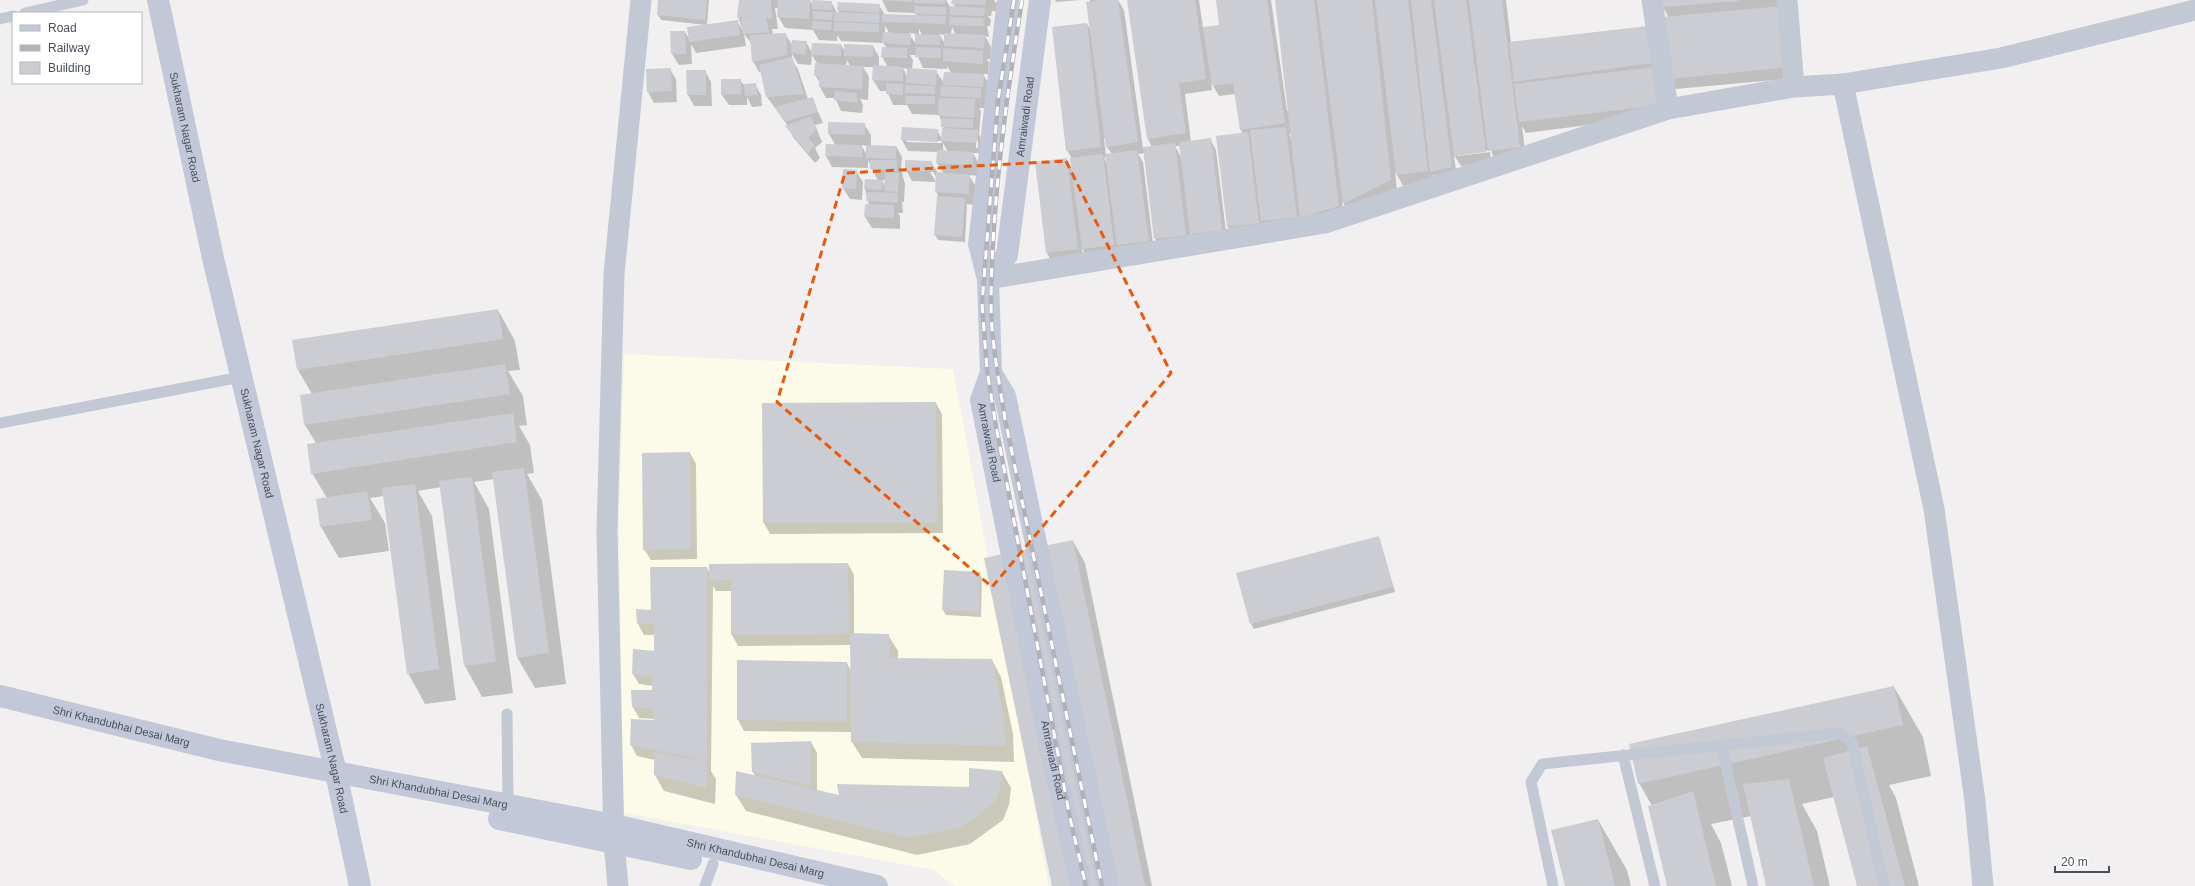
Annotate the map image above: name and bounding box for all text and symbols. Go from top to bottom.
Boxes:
legend [12,12,142,84]
text: Road [48,21,77,35]
text: Railway [48,41,90,55]
text: Building [48,61,91,75]
street label: Sukharam Nagar Road [167,71,203,183]
street label: Amraiwadi Road [1014,76,1036,158]
street label: Sukharam Nagar Road [238,387,276,499]
street label: Amraiwadi Road [976,402,1003,483]
street label: Sukharam Nagar Road [314,702,350,814]
street label: Shri Khandubhai Desai Marg [52,703,191,749]
street label: Amraiwadi Road [1039,719,1068,801]
street label: Shri Khandubhai Desai Marg [368,773,509,811]
street label: Shri Khandubhai Desai Marg [686,836,826,880]
scale bar [2055,848,2109,874]
text: 20 m [2061,855,2088,869]

